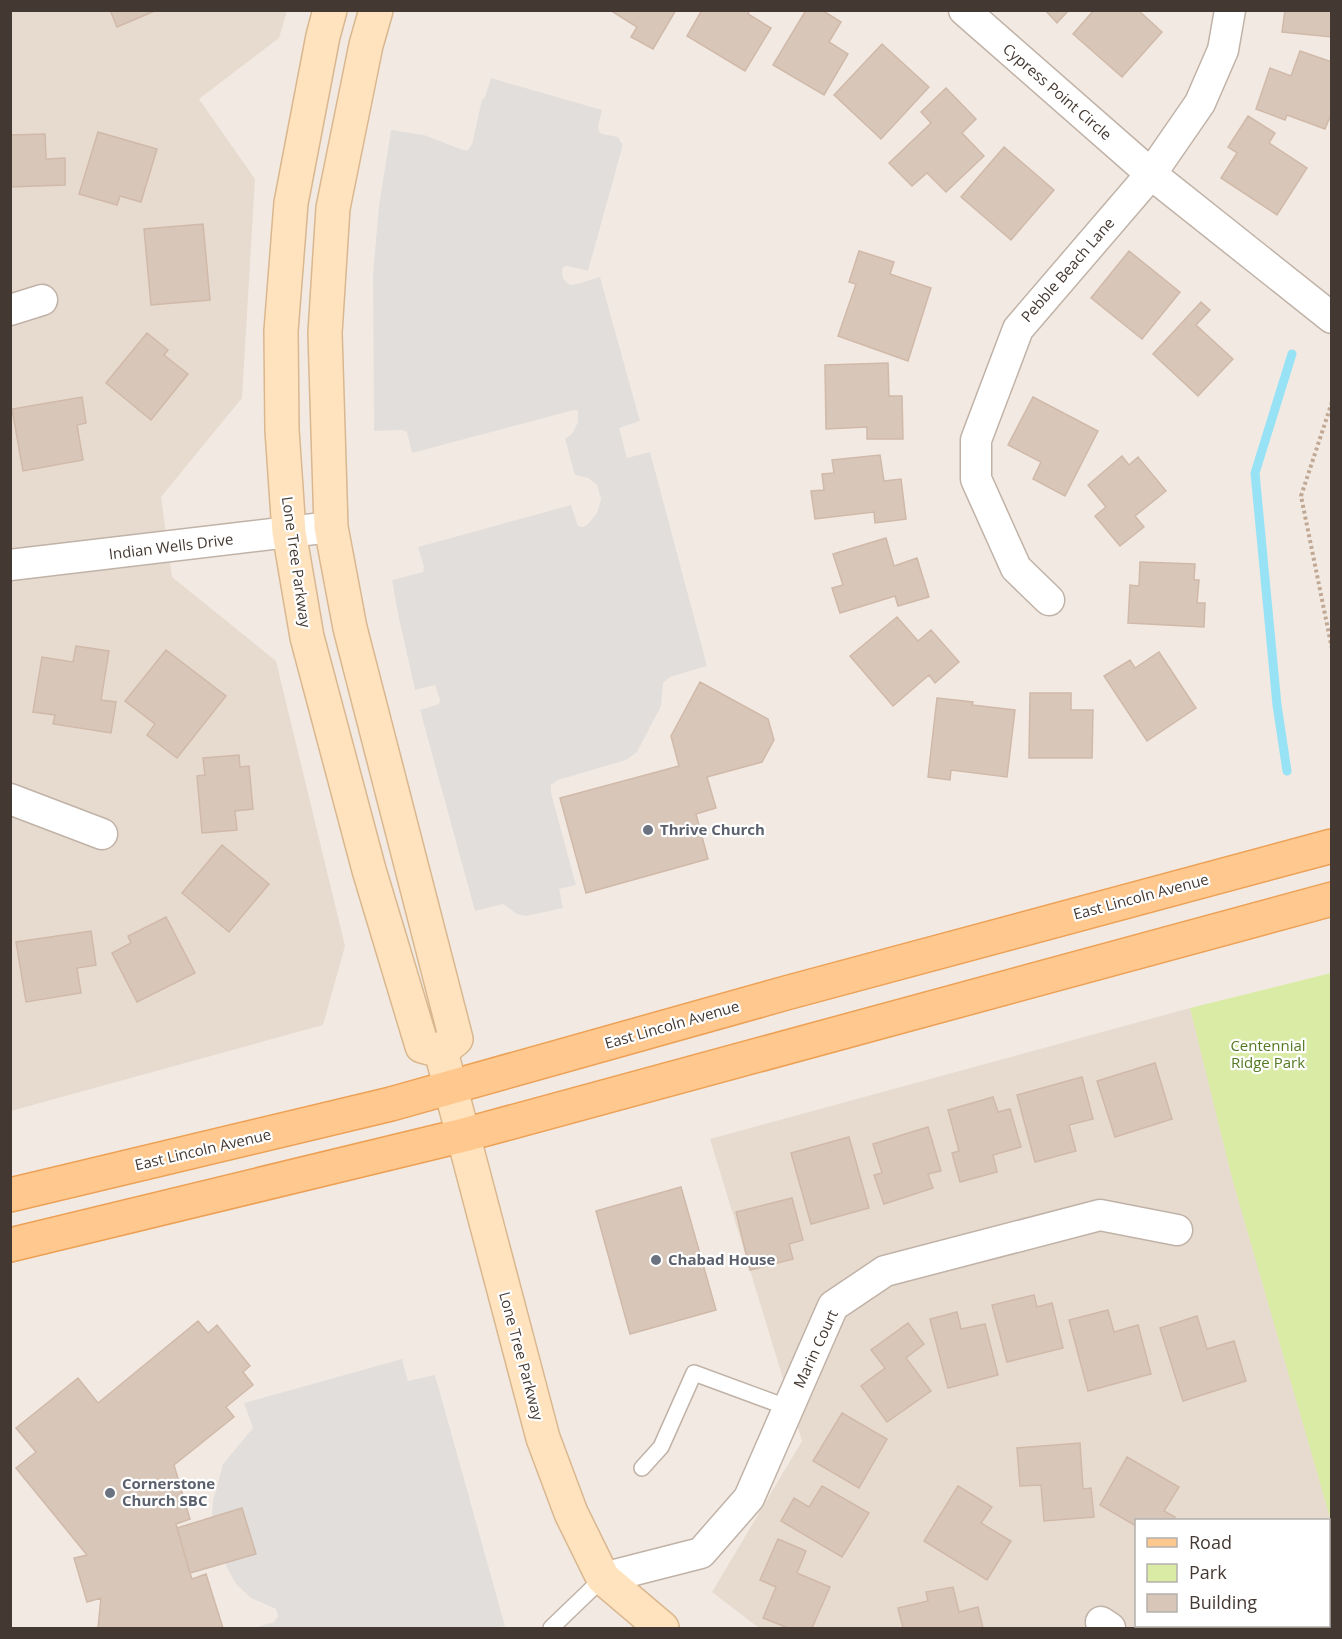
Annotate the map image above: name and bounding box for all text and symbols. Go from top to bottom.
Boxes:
street label: Cypress Point Circle [999,38,1116,144]
street label: Pebble Beach Lane [1016,213,1118,326]
street label: Lone Tree Parkway [278,495,316,629]
street label: Indian Wells Drive [107,528,234,564]
place label: Thrive Church [660,819,765,839]
marker: Thrive Church [641,823,655,837]
street label: East Lincoln Avenue [1071,868,1211,924]
street label: East Lincoln Avenue [602,995,741,1053]
park label: Centennial Ridge Park [1230,1035,1306,1072]
street label: East Lincoln Avenue [133,1124,273,1174]
place label: Chabad House [668,1249,775,1269]
marker: Chabad House [649,1253,663,1267]
street label: Lone Tree Parkway [495,1289,549,1423]
street label: Marin Court [788,1306,842,1391]
place label: Cornerstone Church SBC [122,1473,215,1510]
marker: Cornerstone Church SBC [103,1486,117,1500]
legend [1135,1519,1330,1627]
text: Road [1189,1530,1232,1554]
text: Park [1189,1560,1227,1584]
text: Building [1189,1590,1257,1614]

